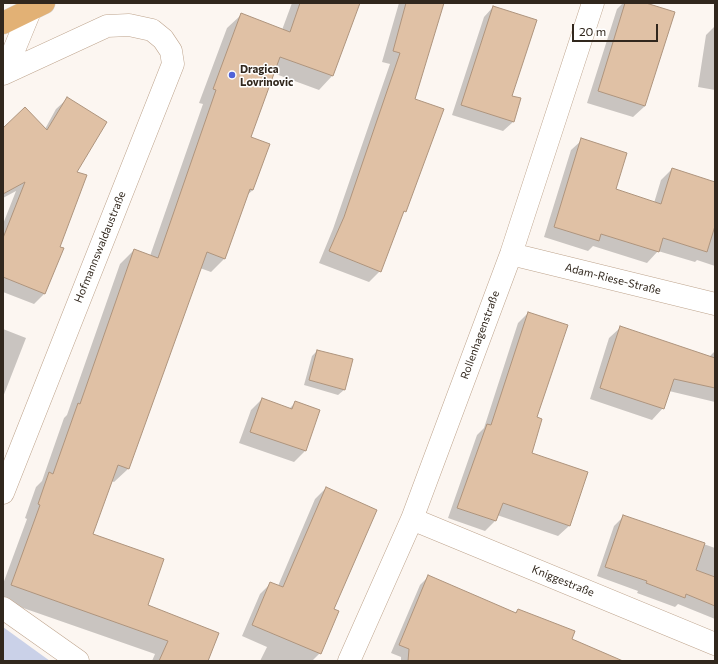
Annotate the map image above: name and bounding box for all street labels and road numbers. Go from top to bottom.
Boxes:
street label: Hofmannswaldaustraße [72,189,128,305]
street label: Adam-Riese-Straße [564,261,662,297]
street label: Rollenhagenstraße [458,289,502,381]
street label: Kniggestraße [530,562,596,600]

